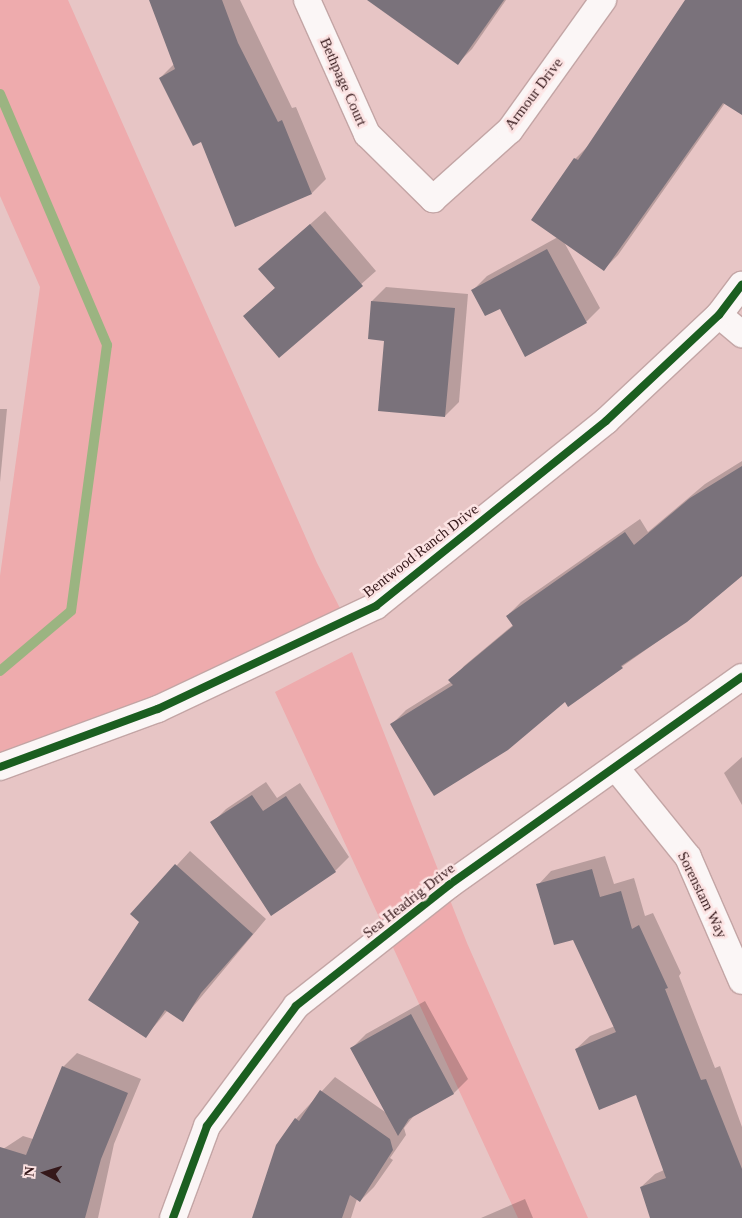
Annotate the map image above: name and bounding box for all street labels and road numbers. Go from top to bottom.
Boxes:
street label: Bethpage Court [316,35,370,129]
street label: Armour Drive [501,54,567,134]
street label: Bentwood Ranch Drive [360,500,482,602]
street label: Sorenstam Way [673,849,731,941]
street label: Sea Headrig Drive [359,860,459,942]

